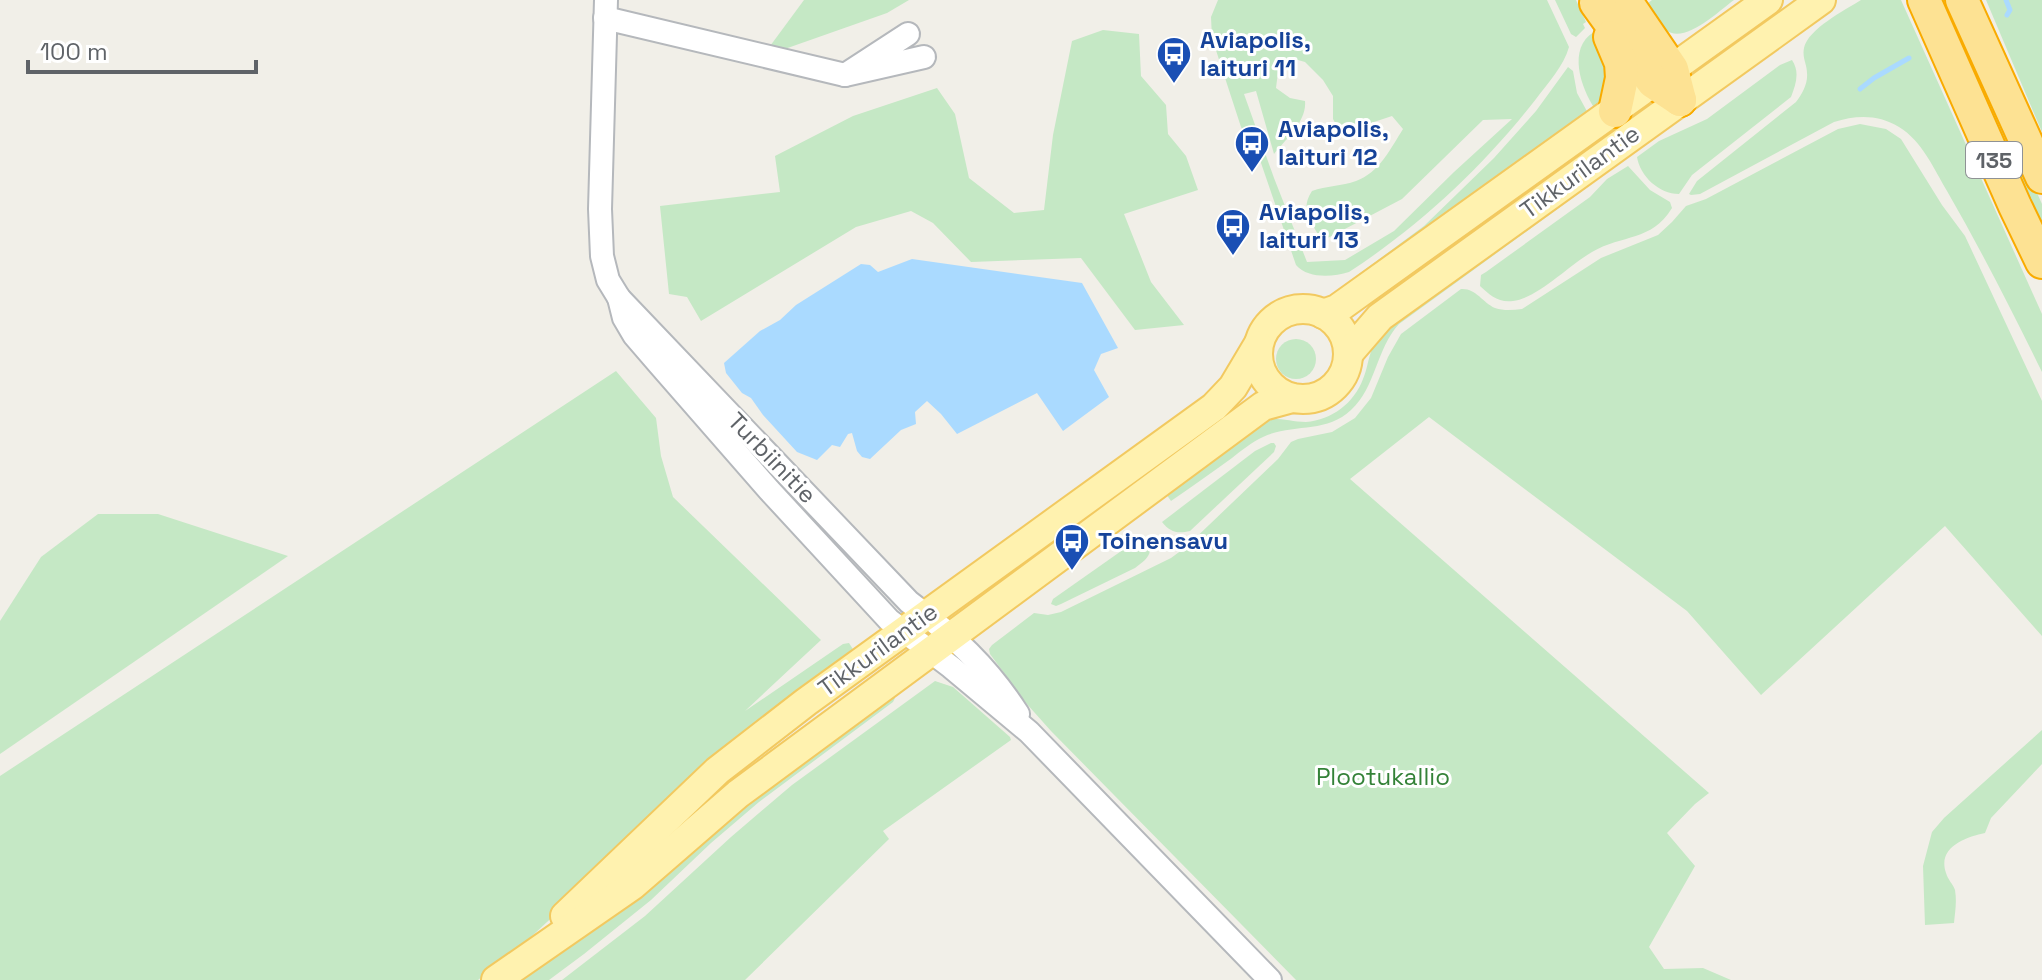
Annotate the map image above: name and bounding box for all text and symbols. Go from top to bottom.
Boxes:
scale bar [28,24,256,74]
place label: Aviapolis, laituri 11 [1200,24,1311,83]
bus stop icon: Aviapolis, laituri 11 [1155,35,1193,85]
text: 100 m [40,36,108,67]
place label: Aviapolis, laituri 12 [1278,113,1389,172]
street label: Tikkurilantie [1514,118,1646,225]
bus stop icon: Aviapolis, laituri 12 [1233,124,1271,174]
road number: 135 [1966,142,2022,178]
place label: Aviapolis, laituri 13 [1259,196,1370,255]
bus stop icon: Aviapolis, laituri 13 [1214,207,1252,257]
street label: Turbiinitie [721,406,823,510]
bus stop icon: Toinensavu [1053,522,1091,572]
place label: Toinensavu [1098,525,1228,556]
street label: Tikkurilantie [812,596,944,703]
park label: Plootukallio [1316,761,1450,792]

